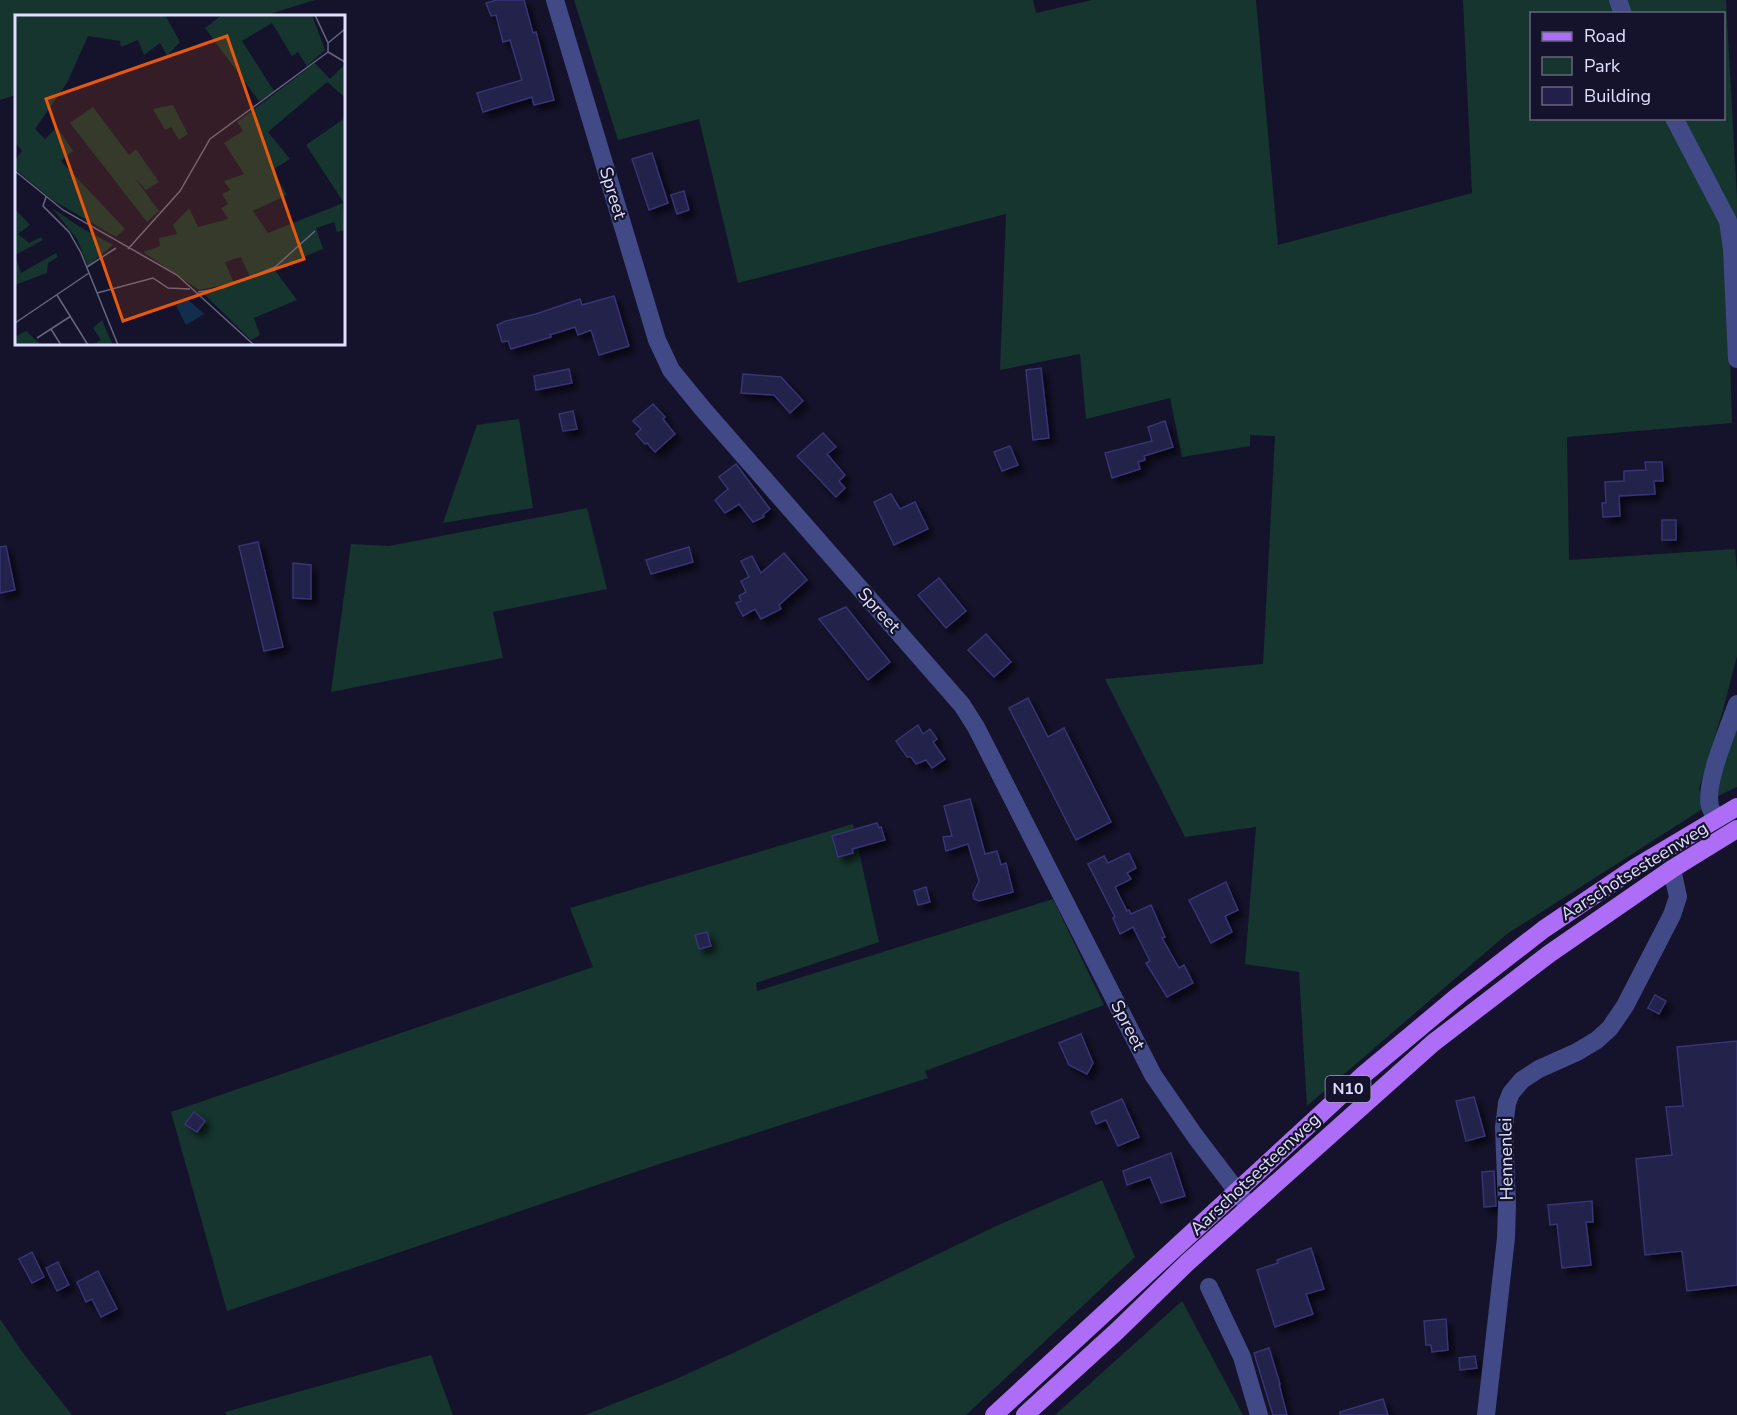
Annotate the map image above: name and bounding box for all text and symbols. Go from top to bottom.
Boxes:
legend [1530,12,1725,120]
inset map [15,15,345,345]
text: Road [1584,24,1626,48]
text: Park [1584,54,1621,78]
text: Building [1584,84,1651,108]
street label: Spreet [594,164,632,223]
street label: Spreet [852,582,906,638]
street label: Aarschotsesteenweg [1556,816,1712,926]
street label: Spreet [1105,996,1151,1055]
road number: N10 [1326,1076,1370,1102]
street label: Aarschotsesteenweg [1185,1107,1325,1241]
street label: Hennenlei [1493,1118,1519,1200]

